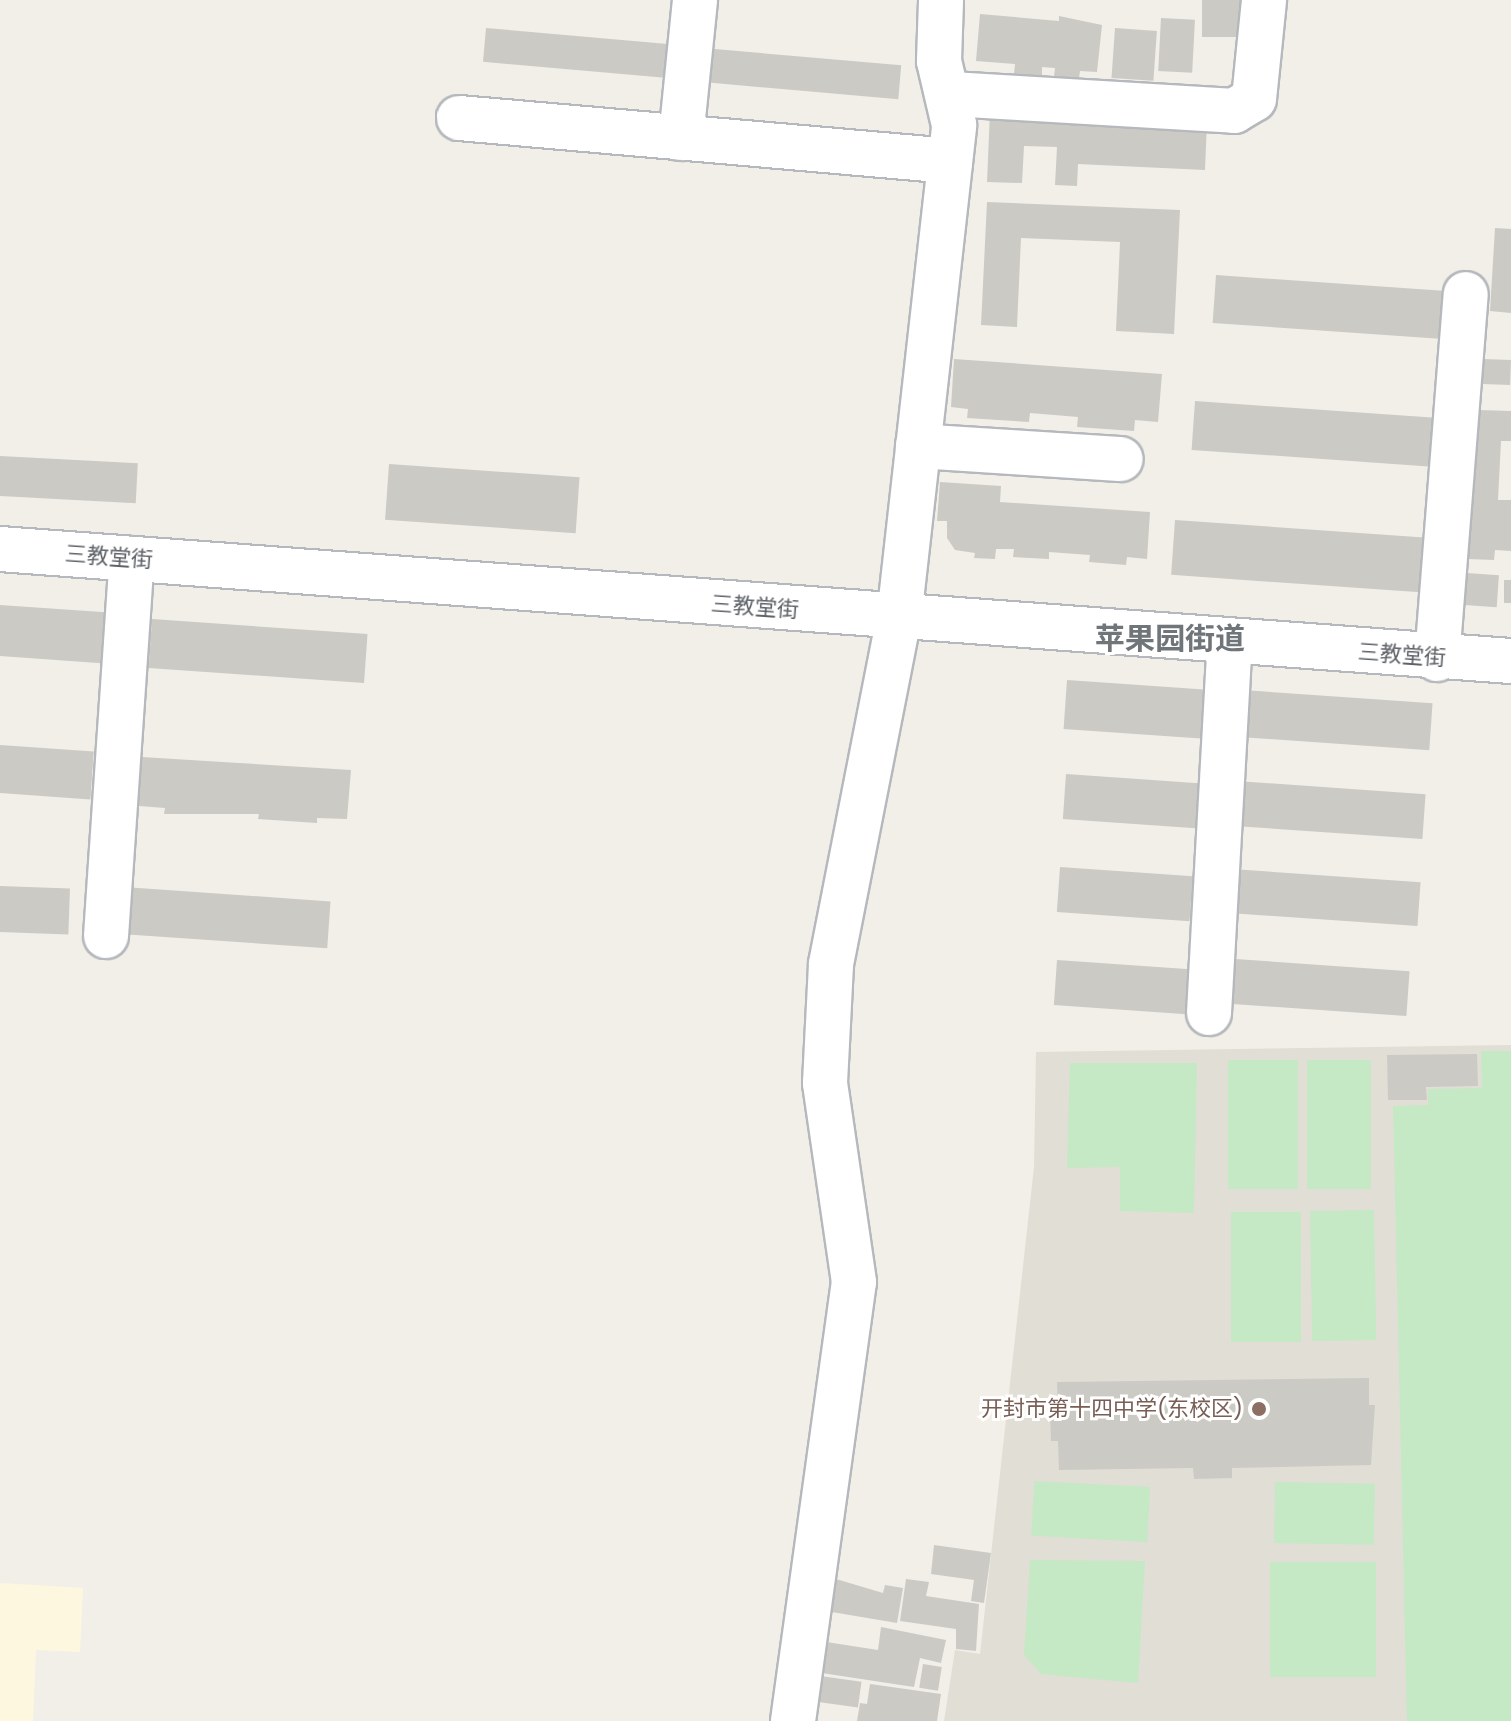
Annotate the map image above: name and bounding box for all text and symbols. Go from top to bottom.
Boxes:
street label: 三教堂街 [64,541,154,573]
street label: 三教堂街 [710,591,800,623]
district label: 苹果园街道 [1095,621,1245,657]
street label: 三教堂街 [1357,639,1447,671]
place label: 开封市第十四中学(东校区) [981,1396,1243,1422]
marker: 开封市第十四中学(东校区) [1250,1400,1268,1418]

